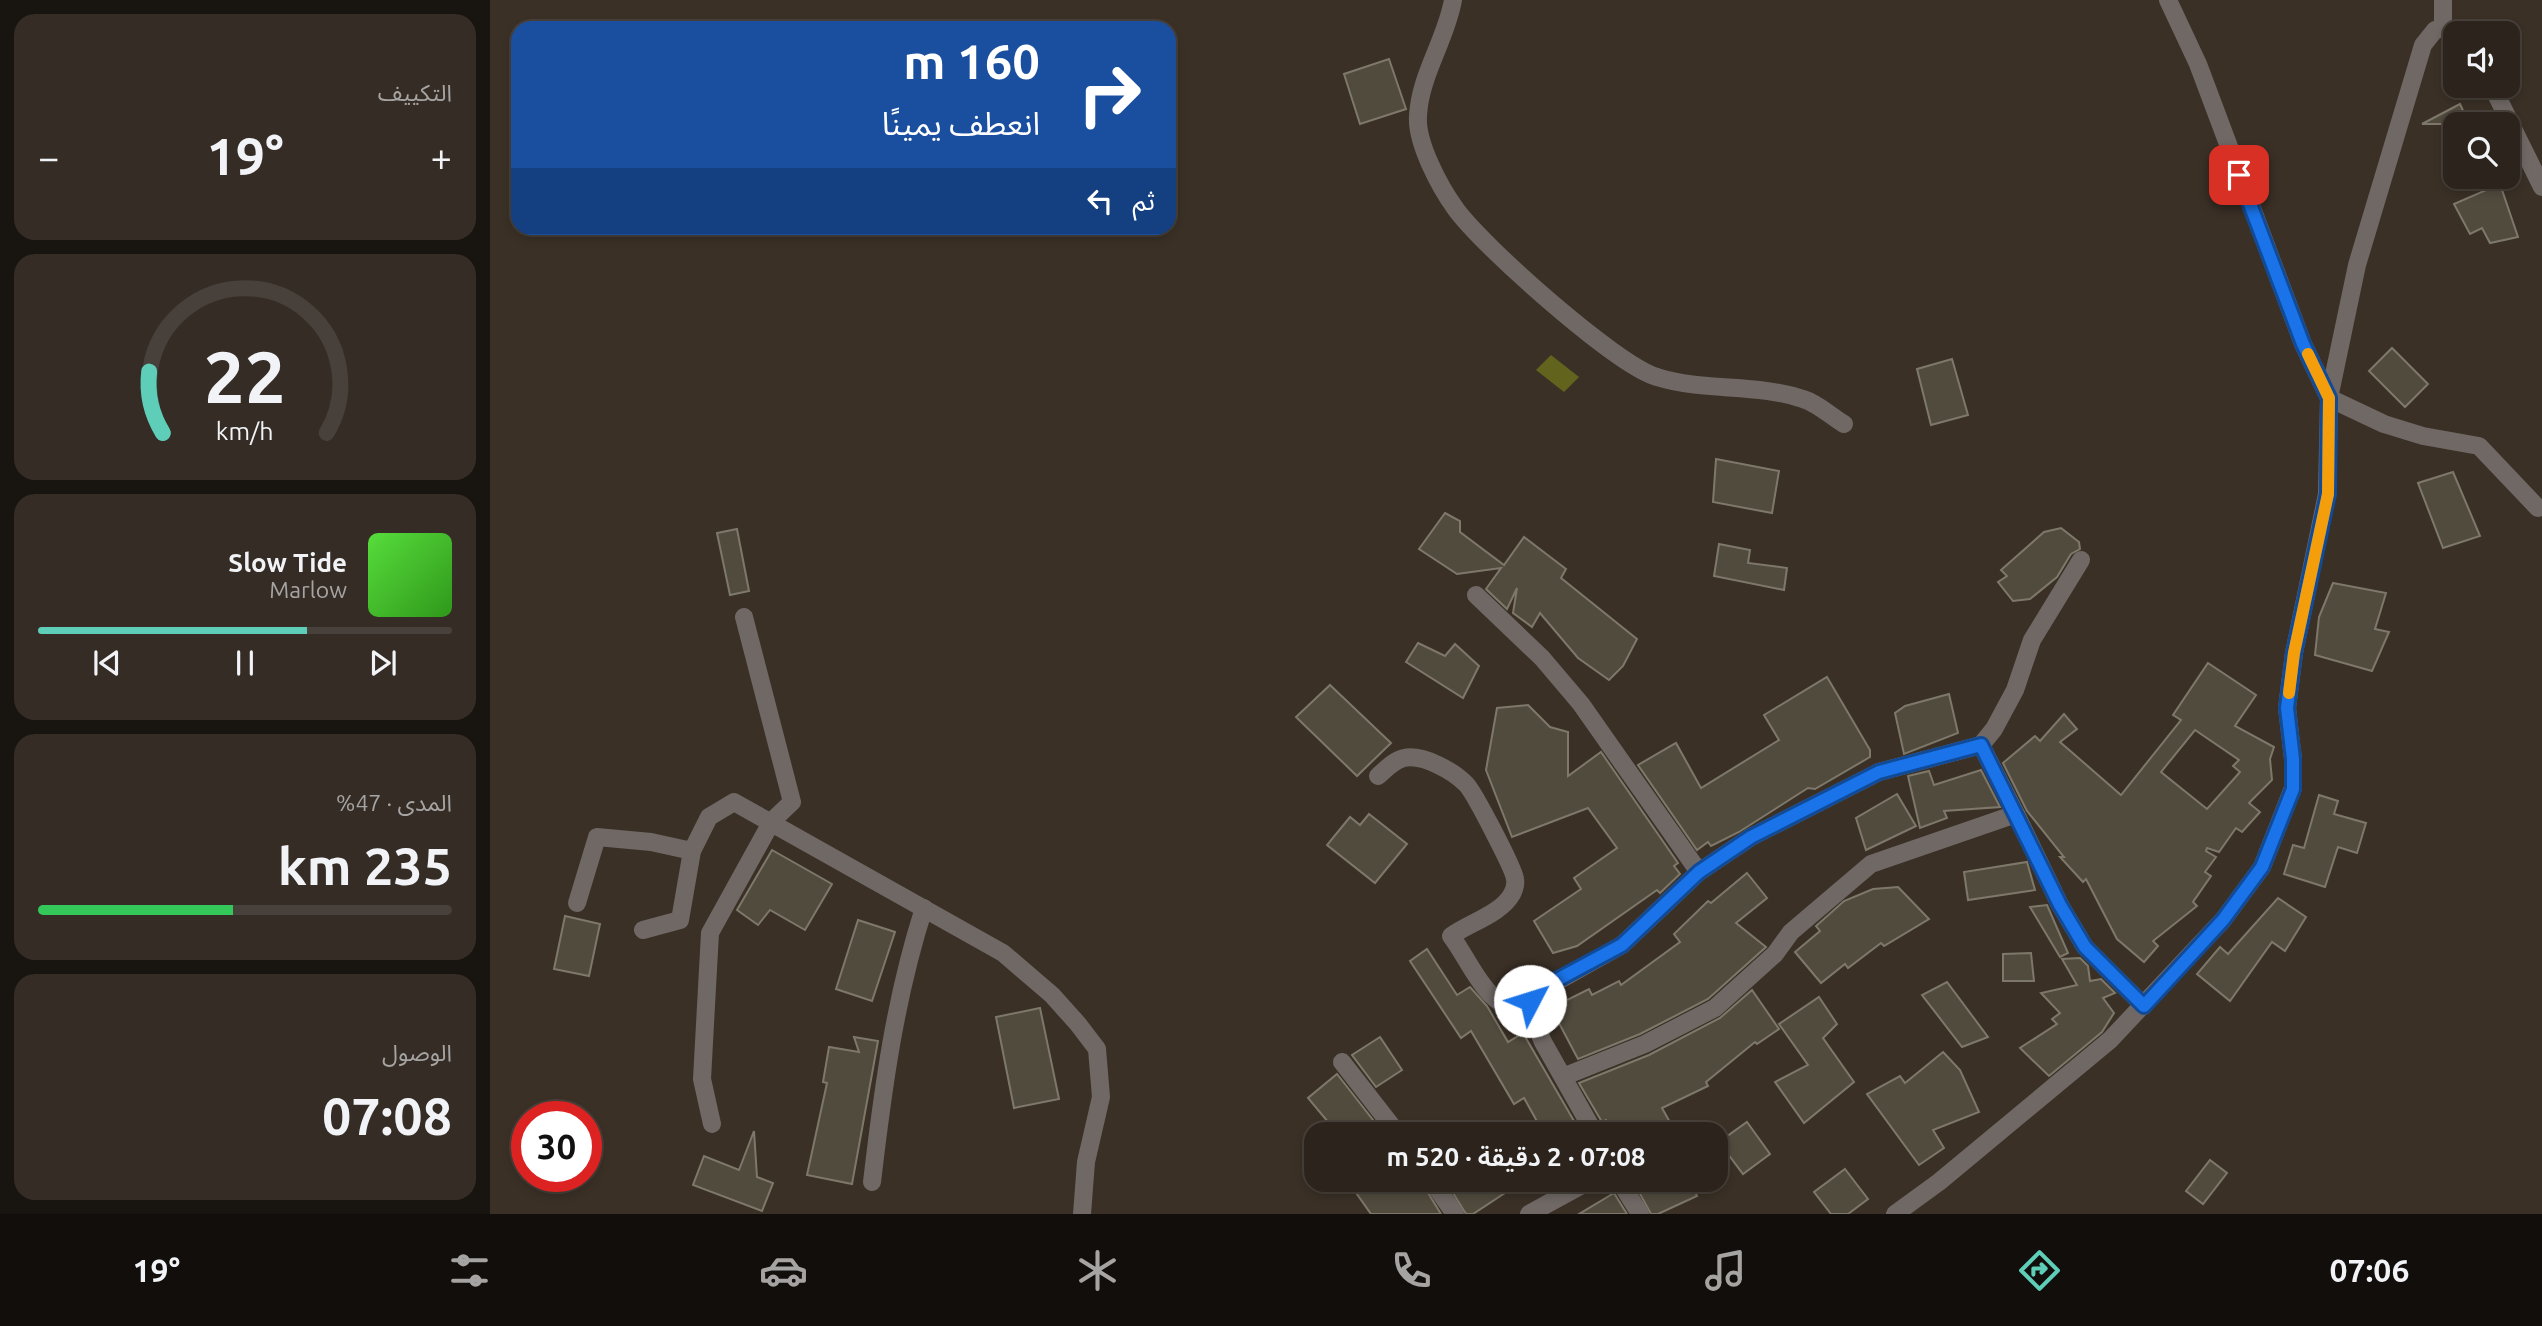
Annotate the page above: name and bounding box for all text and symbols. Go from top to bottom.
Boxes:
map controls [2443,21,2520,189]
button: sound [2443,21,2520,98]
text: 160 m [903,33,1040,88]
icon: right [1064,49,1155,140]
text: التكييف [378,80,452,105]
text: انعطف يمينًا [882,105,1040,141]
button: search [2443,112,2520,189]
text: 19° [206,127,284,185]
text: − [38,136,59,178]
text: + [431,136,452,178]
pin [2209,145,2269,205]
icon: arrive [2220,156,2258,194]
icon: left [1081,182,1119,220]
text: ثم [1133,186,1155,215]
text: 22 [204,335,286,417]
text: km/h [216,417,274,445]
text: Slow Tide [228,548,347,577]
text: Marlow [269,577,347,602]
icon: previous [88,644,126,682]
icon: pause [226,644,264,682]
icon: next [364,644,402,682]
text: المدى · 47% [336,790,452,815]
text: 235 km [278,837,452,895]
position arrow [1493,964,1567,1038]
text: الوصول [382,1040,452,1065]
text: 07:08 [322,1087,452,1145]
speed limit sign: 30 [511,1101,602,1192]
text: 07:08 · 2 دقيقة · 520 m [1386,1142,1646,1171]
icon: filters [445,1246,494,1295]
icon: car [759,1246,808,1295]
icon: climate [1073,1246,1122,1295]
icon: phone [1387,1246,1436,1295]
icon: music [1701,1246,1750,1295]
icon: directions [2015,1246,2064,1295]
text: 19° [133,1252,180,1288]
text: 07:06 [2329,1252,2409,1288]

